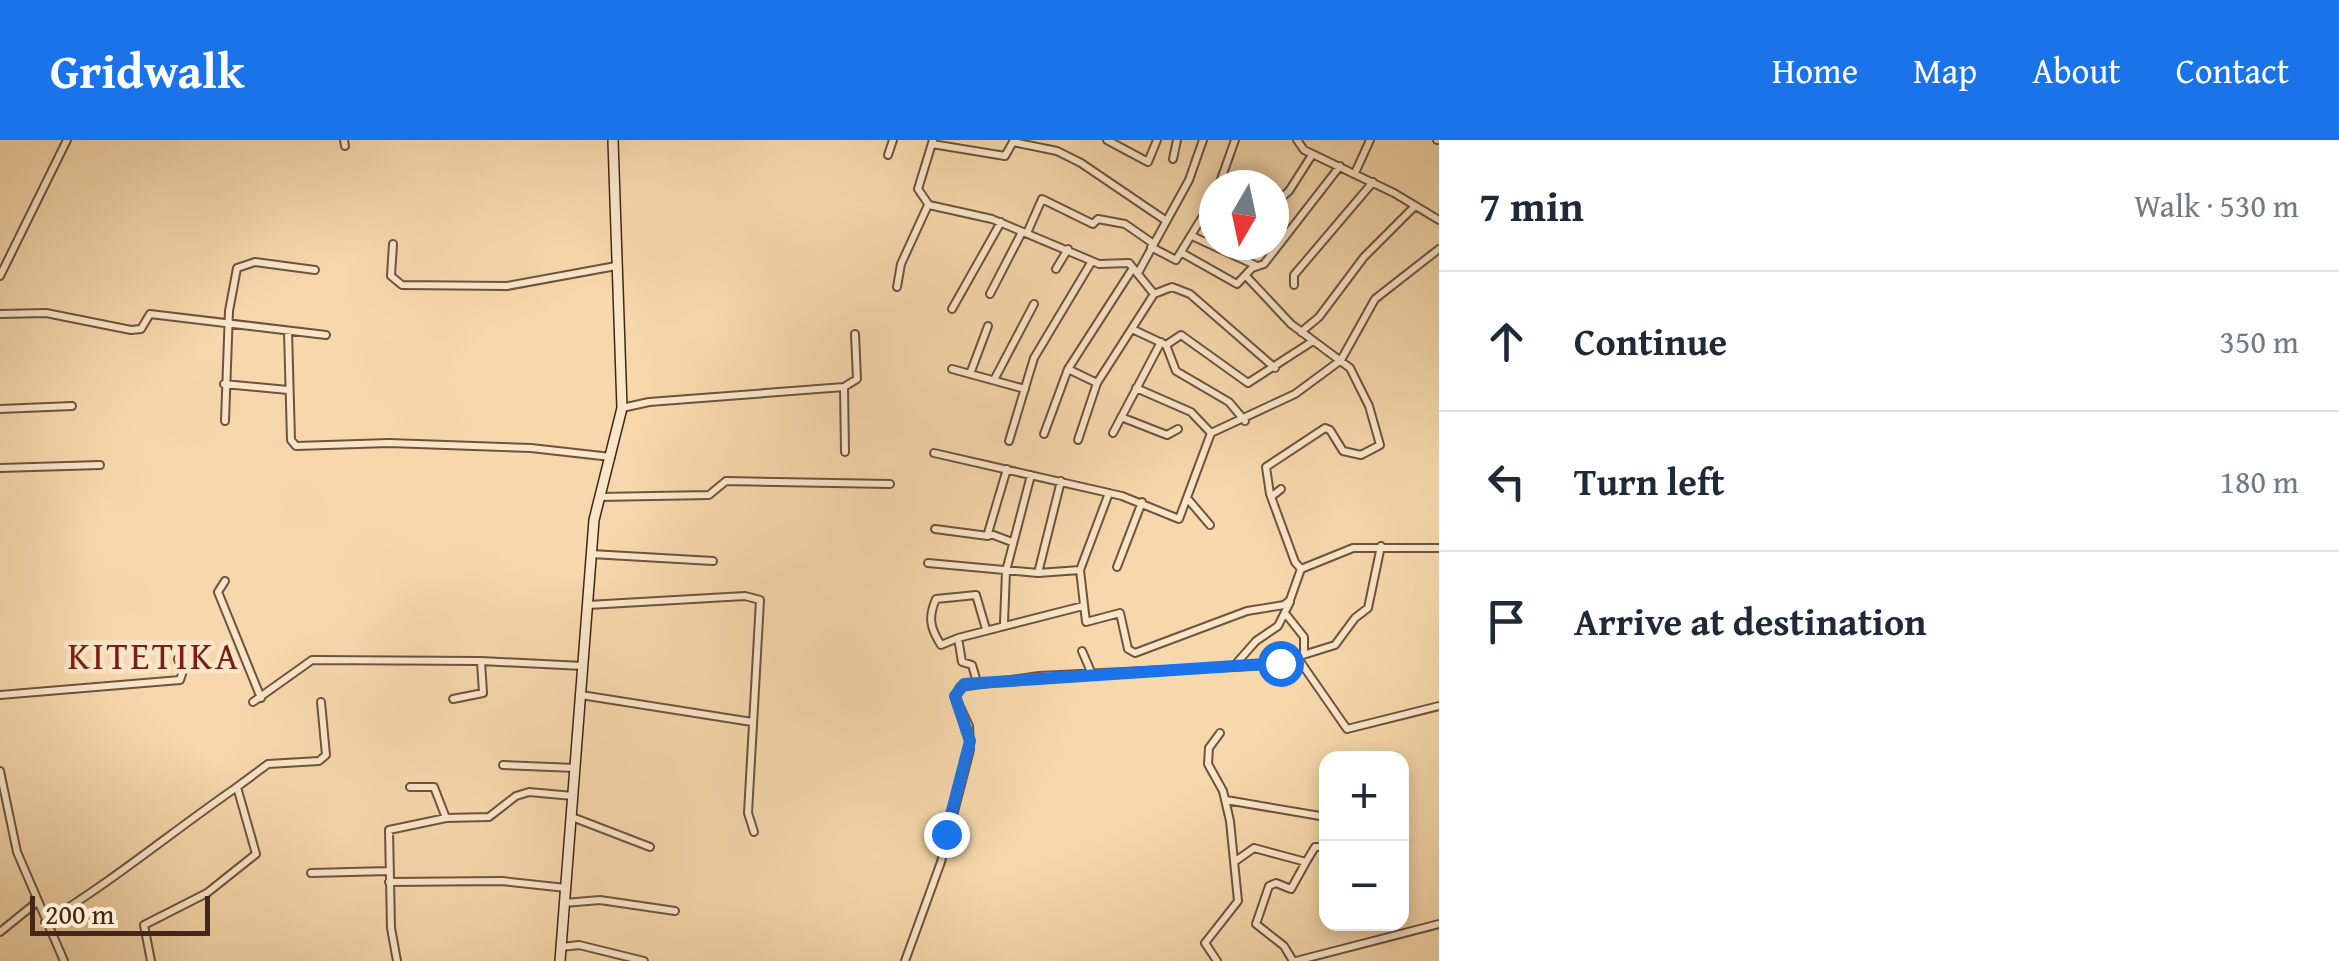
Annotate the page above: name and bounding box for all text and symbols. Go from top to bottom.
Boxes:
text: Gridwalk [50,35,244,106]
text: Home [1772,45,1858,96]
text: Map [1913,45,1977,96]
text: About [2032,45,2121,96]
text: Contact [2176,45,2289,96]
north arrow [1199,170,1289,260]
text: 7 min [1479,175,1584,236]
text: Walk · 530 m [2134,182,2299,229]
text: Continue [1574,313,1727,369]
icon: ahead [1479,314,1534,369]
text: 350 m [2220,318,2299,365]
text: Turn left [1574,453,1725,509]
icon: left [1479,454,1534,509]
text: 180 m [2220,458,2299,505]
text: Arrive at destination [1574,593,1927,649]
icon: arrive [1479,594,1534,649]
district label: KITETIKA [67,627,241,683]
route start [1258,641,1304,687]
map controls [1319,751,1409,931]
button: + [1319,751,1409,841]
route end [924,812,970,858]
button: − [1319,841,1409,931]
scale bar [30,891,210,936]
text: 200 m [45,893,114,934]

